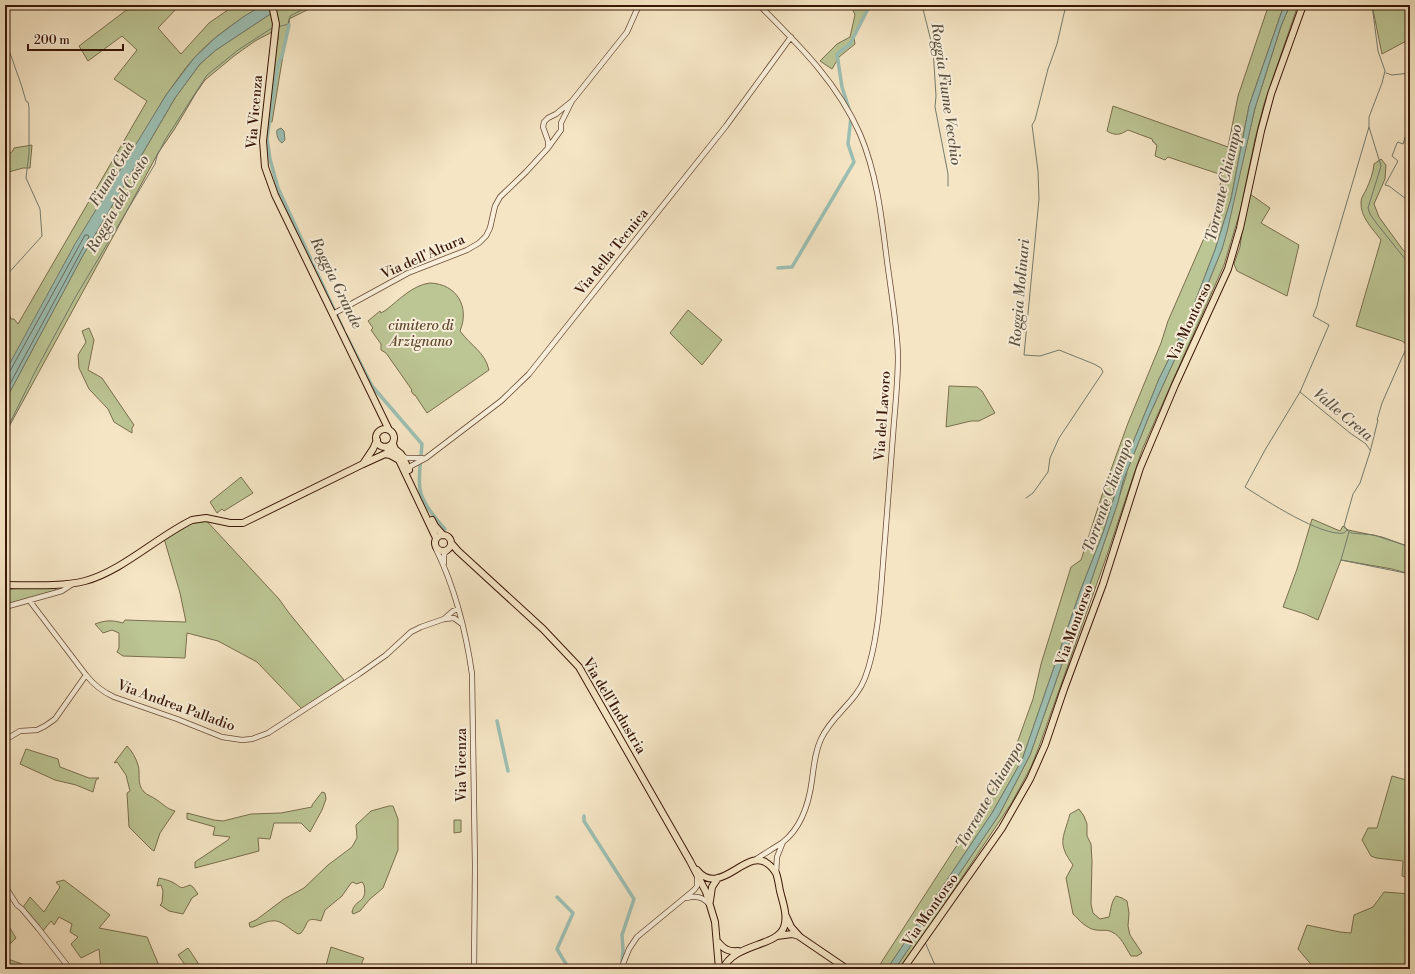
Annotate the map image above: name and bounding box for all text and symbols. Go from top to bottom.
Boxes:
water label: Roggia Fiume Vecchio [926,21,965,167]
scale bar [28,26,123,52]
text: 200 m [34,33,70,48]
street label: Via Vicenza [243,73,267,151]
water label: Torrente Chiampo [1201,122,1247,244]
water label: Fiume Guà [85,137,139,210]
water label: Roggia del Costo [82,152,154,257]
street label: Via della Tecnica [571,204,653,300]
street label: Via dell'Altura [377,230,469,284]
water label: Roggia Grande [305,233,366,332]
water label: Roggia Molinari [1006,238,1034,349]
street label: Via Montorso [1163,280,1216,365]
park label: cimitero di Arzignano [387,317,455,351]
street label: Via del Lavoro [871,370,895,463]
water label: Valle Creta [1309,385,1377,446]
water label: Torrente Chiampo [1079,436,1137,556]
street label: Via Montorso [1052,582,1098,669]
street label: Via dell'Industria [578,654,650,758]
street label: Via Andrea Palladio [114,676,238,736]
street label: Via Vicenza [453,727,471,803]
water label: Torrente Chiampo [952,738,1028,852]
street label: Via Montorso [899,870,963,951]

